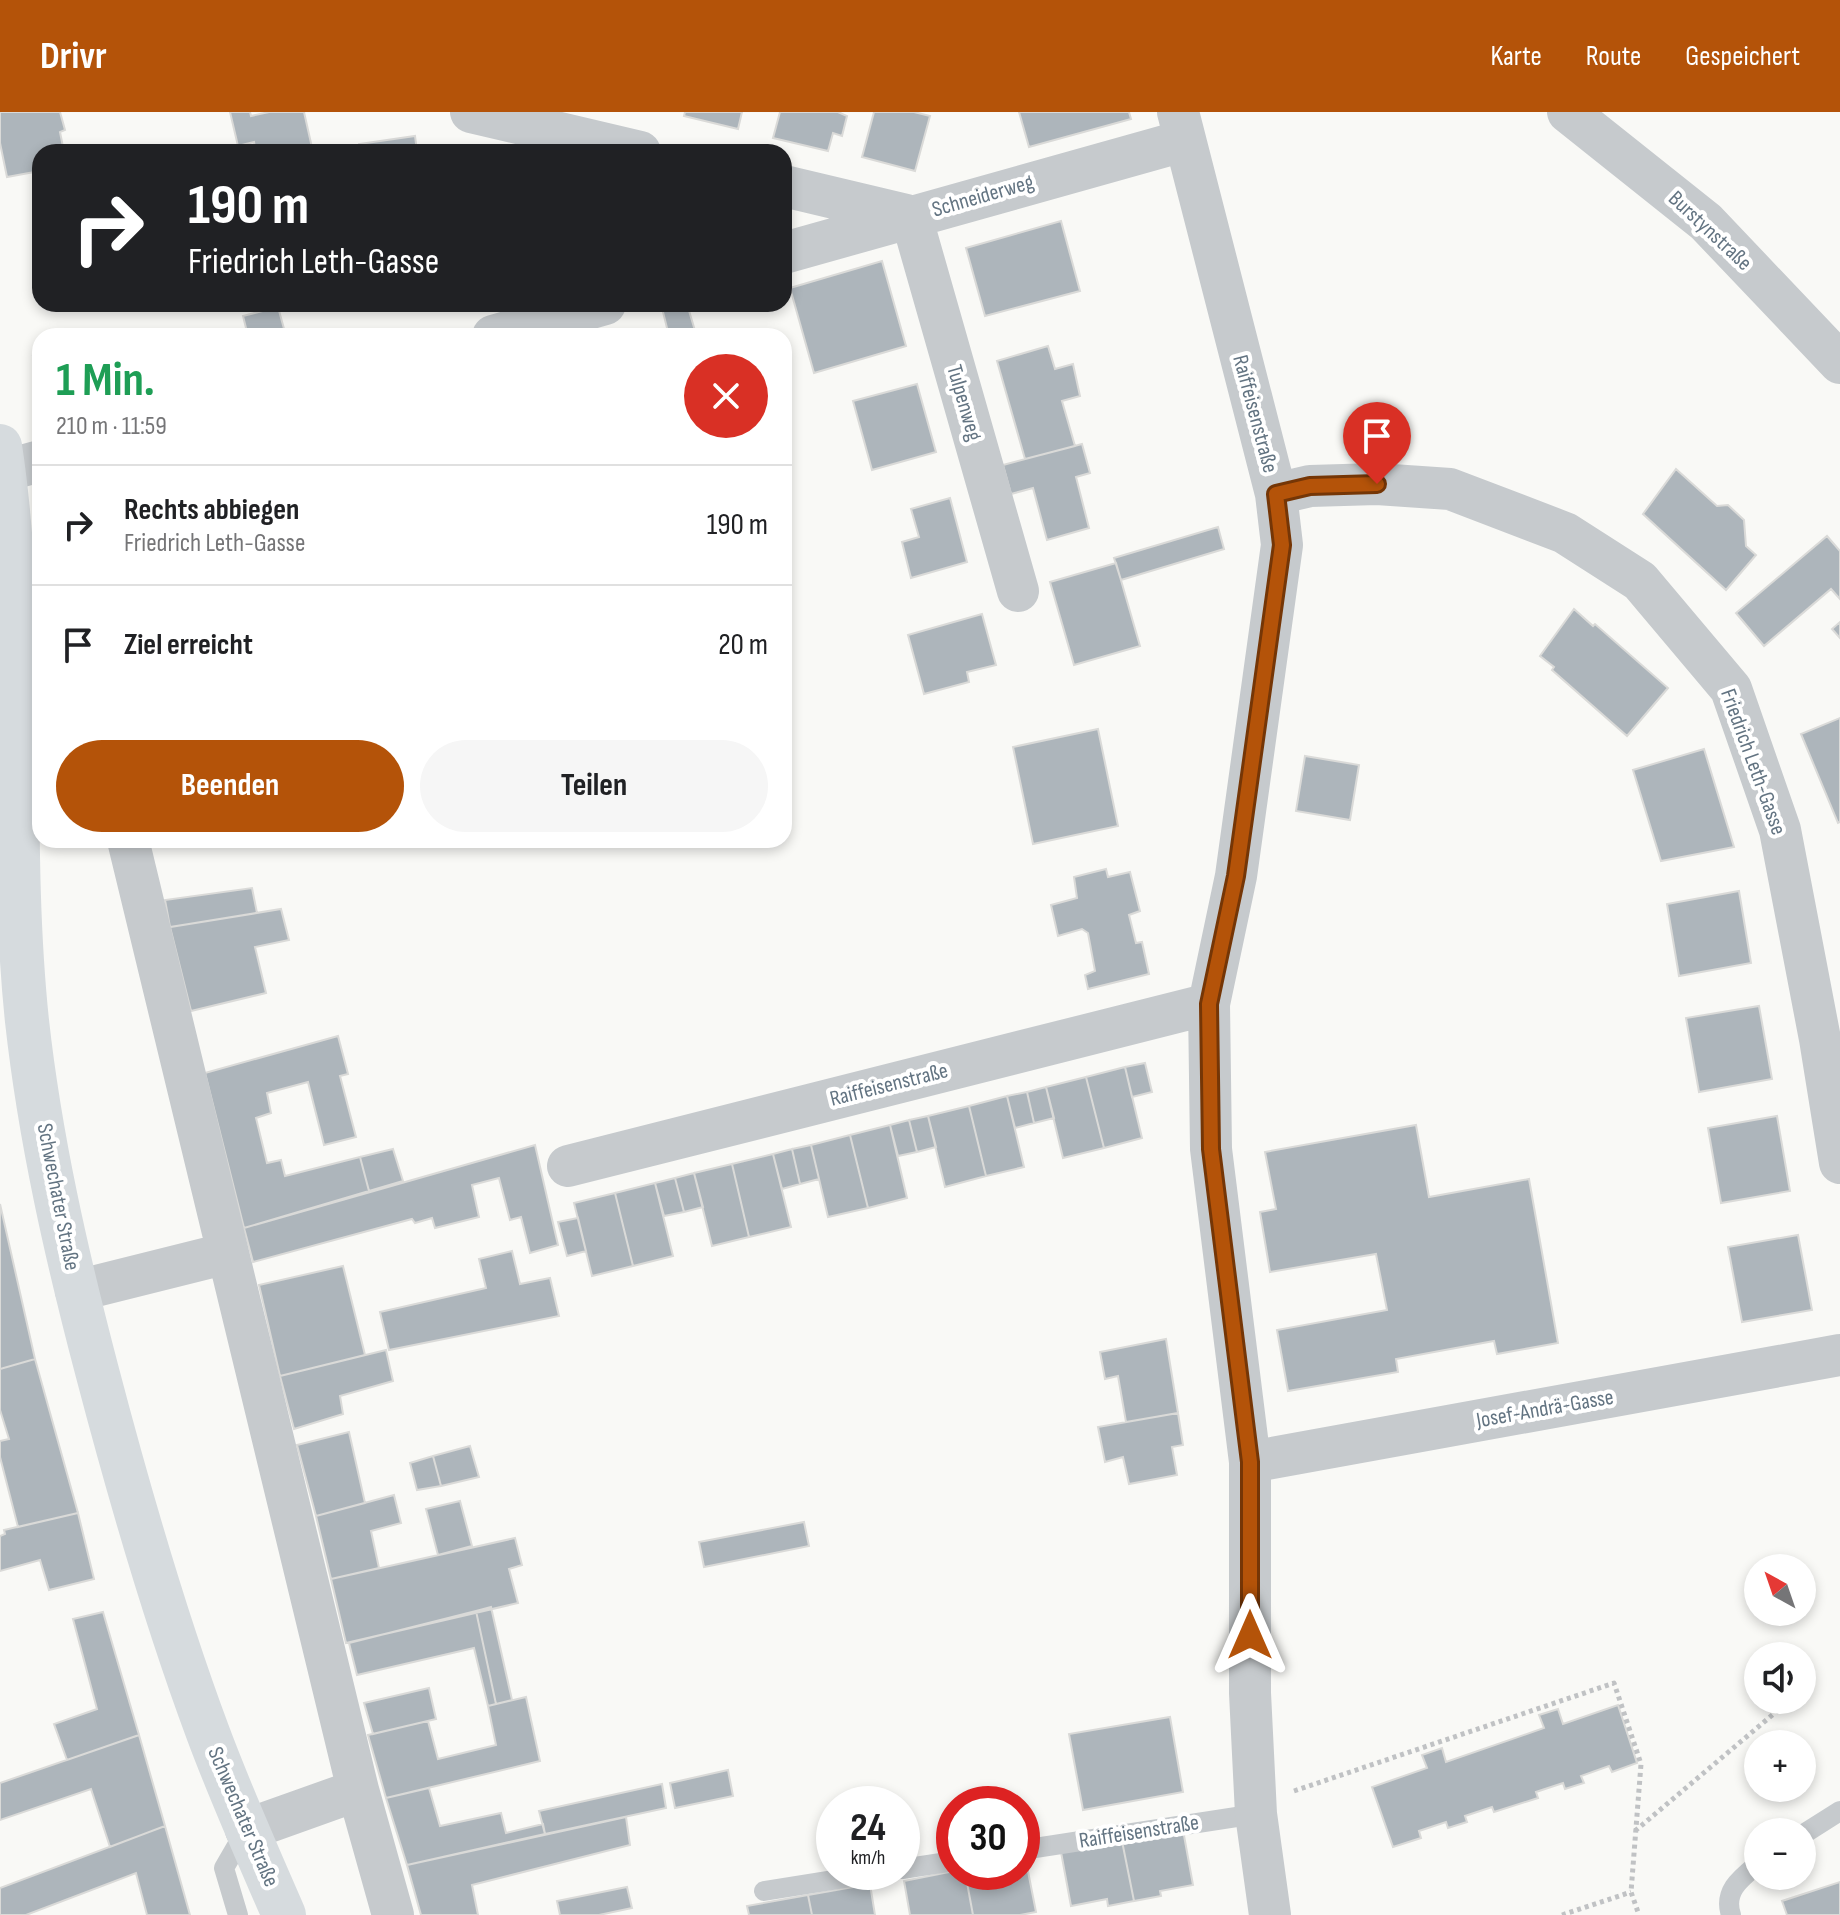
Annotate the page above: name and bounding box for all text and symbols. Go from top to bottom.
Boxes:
text: Drivr [40,34,107,79]
text: Karte [1491,40,1542,73]
text: Route [1586,40,1641,73]
text: Gespeichert [1685,40,1800,73]
street label: Schneiderweg [929,169,1037,223]
text: 190 m [188,173,309,240]
icon: right [56,176,160,280]
street label: Burstynstraße [1663,185,1757,277]
text: Friedrich Leth-Gasse [188,241,439,284]
text: 1 Min. [56,352,155,409]
street label: Raiffeisenstraße [1226,352,1284,476]
button: close [684,354,768,438]
street label: Tulpenweg [940,362,988,444]
pin [1343,402,1411,484]
text: 210 m · 11:59 [56,411,167,442]
icon: arrive [1355,414,1399,458]
text: Rechts abbiegen [124,492,299,528]
icon: right [56,503,100,547]
text: 190 m [707,507,768,543]
text: Friedrich Leth-Gasse [124,528,305,559]
icon: arrive [56,623,100,667]
text: Ziel erreicht [124,627,253,663]
text: 20 m [718,627,768,663]
street label: Friedrich Leth-Gasse [1714,685,1792,839]
button: Beenden [56,740,404,832]
button: Teilen [420,740,768,832]
street label: Raiffeisenstraße [827,1057,951,1113]
street label: Schwechater Straße [31,1121,85,1273]
street label: Josef-Andrä-Gasse [1473,1384,1616,1435]
north arrow [1744,1554,1816,1626]
map controls [1744,1554,1816,1890]
position arrow [1208,1593,1292,1677]
button: sound [1744,1642,1816,1714]
button: + [1744,1730,1816,1802]
street label: Schwechater Straße [201,1743,285,1891]
speed limit sign: 30 [936,1786,1040,1890]
text: 24 [850,1804,886,1852]
street label: Raiffeisenstraße [1077,1809,1201,1855]
button: − [1744,1818,1816,1890]
text: km/h [851,1846,885,1870]

